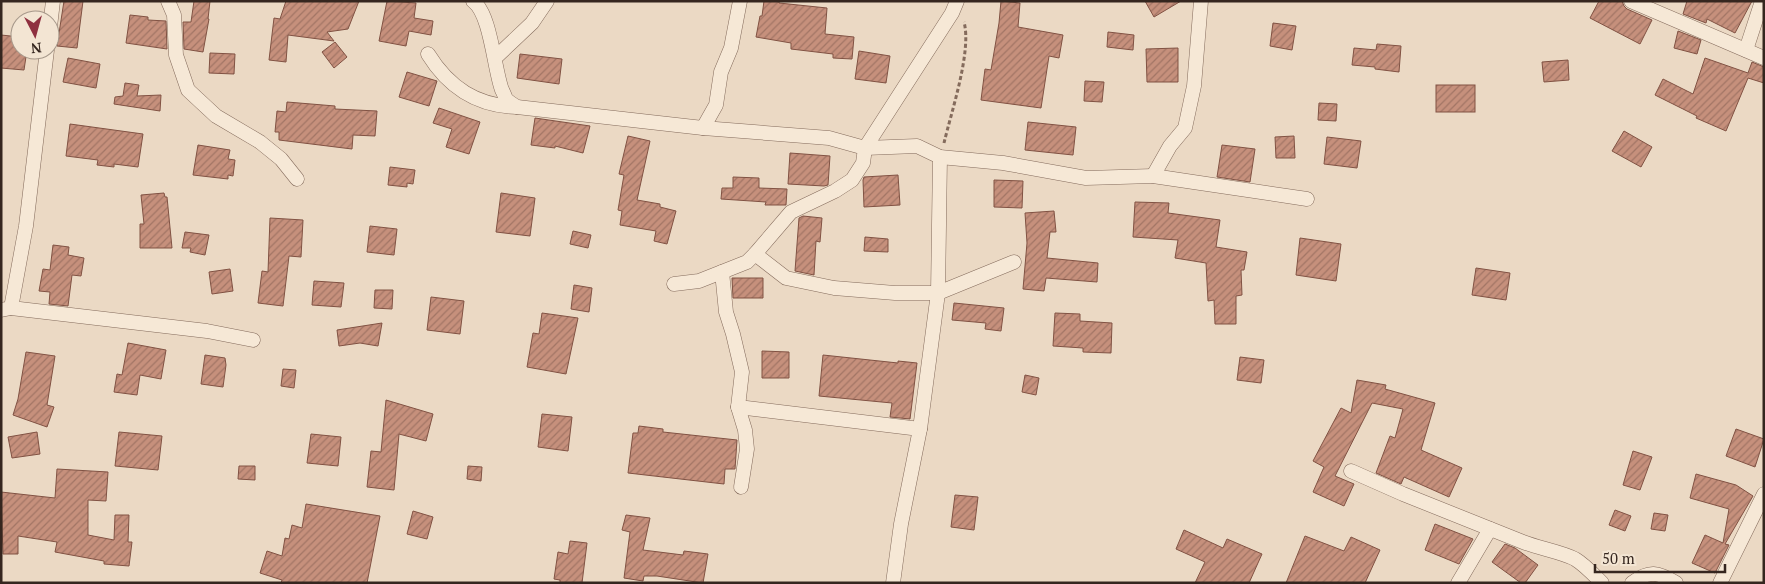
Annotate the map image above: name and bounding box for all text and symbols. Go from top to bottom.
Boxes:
north arrow [10,10,60,60]
text: N [30,38,43,58]
scale bar [1595,542,1725,574]
text: 50 m [1602,548,1635,568]

